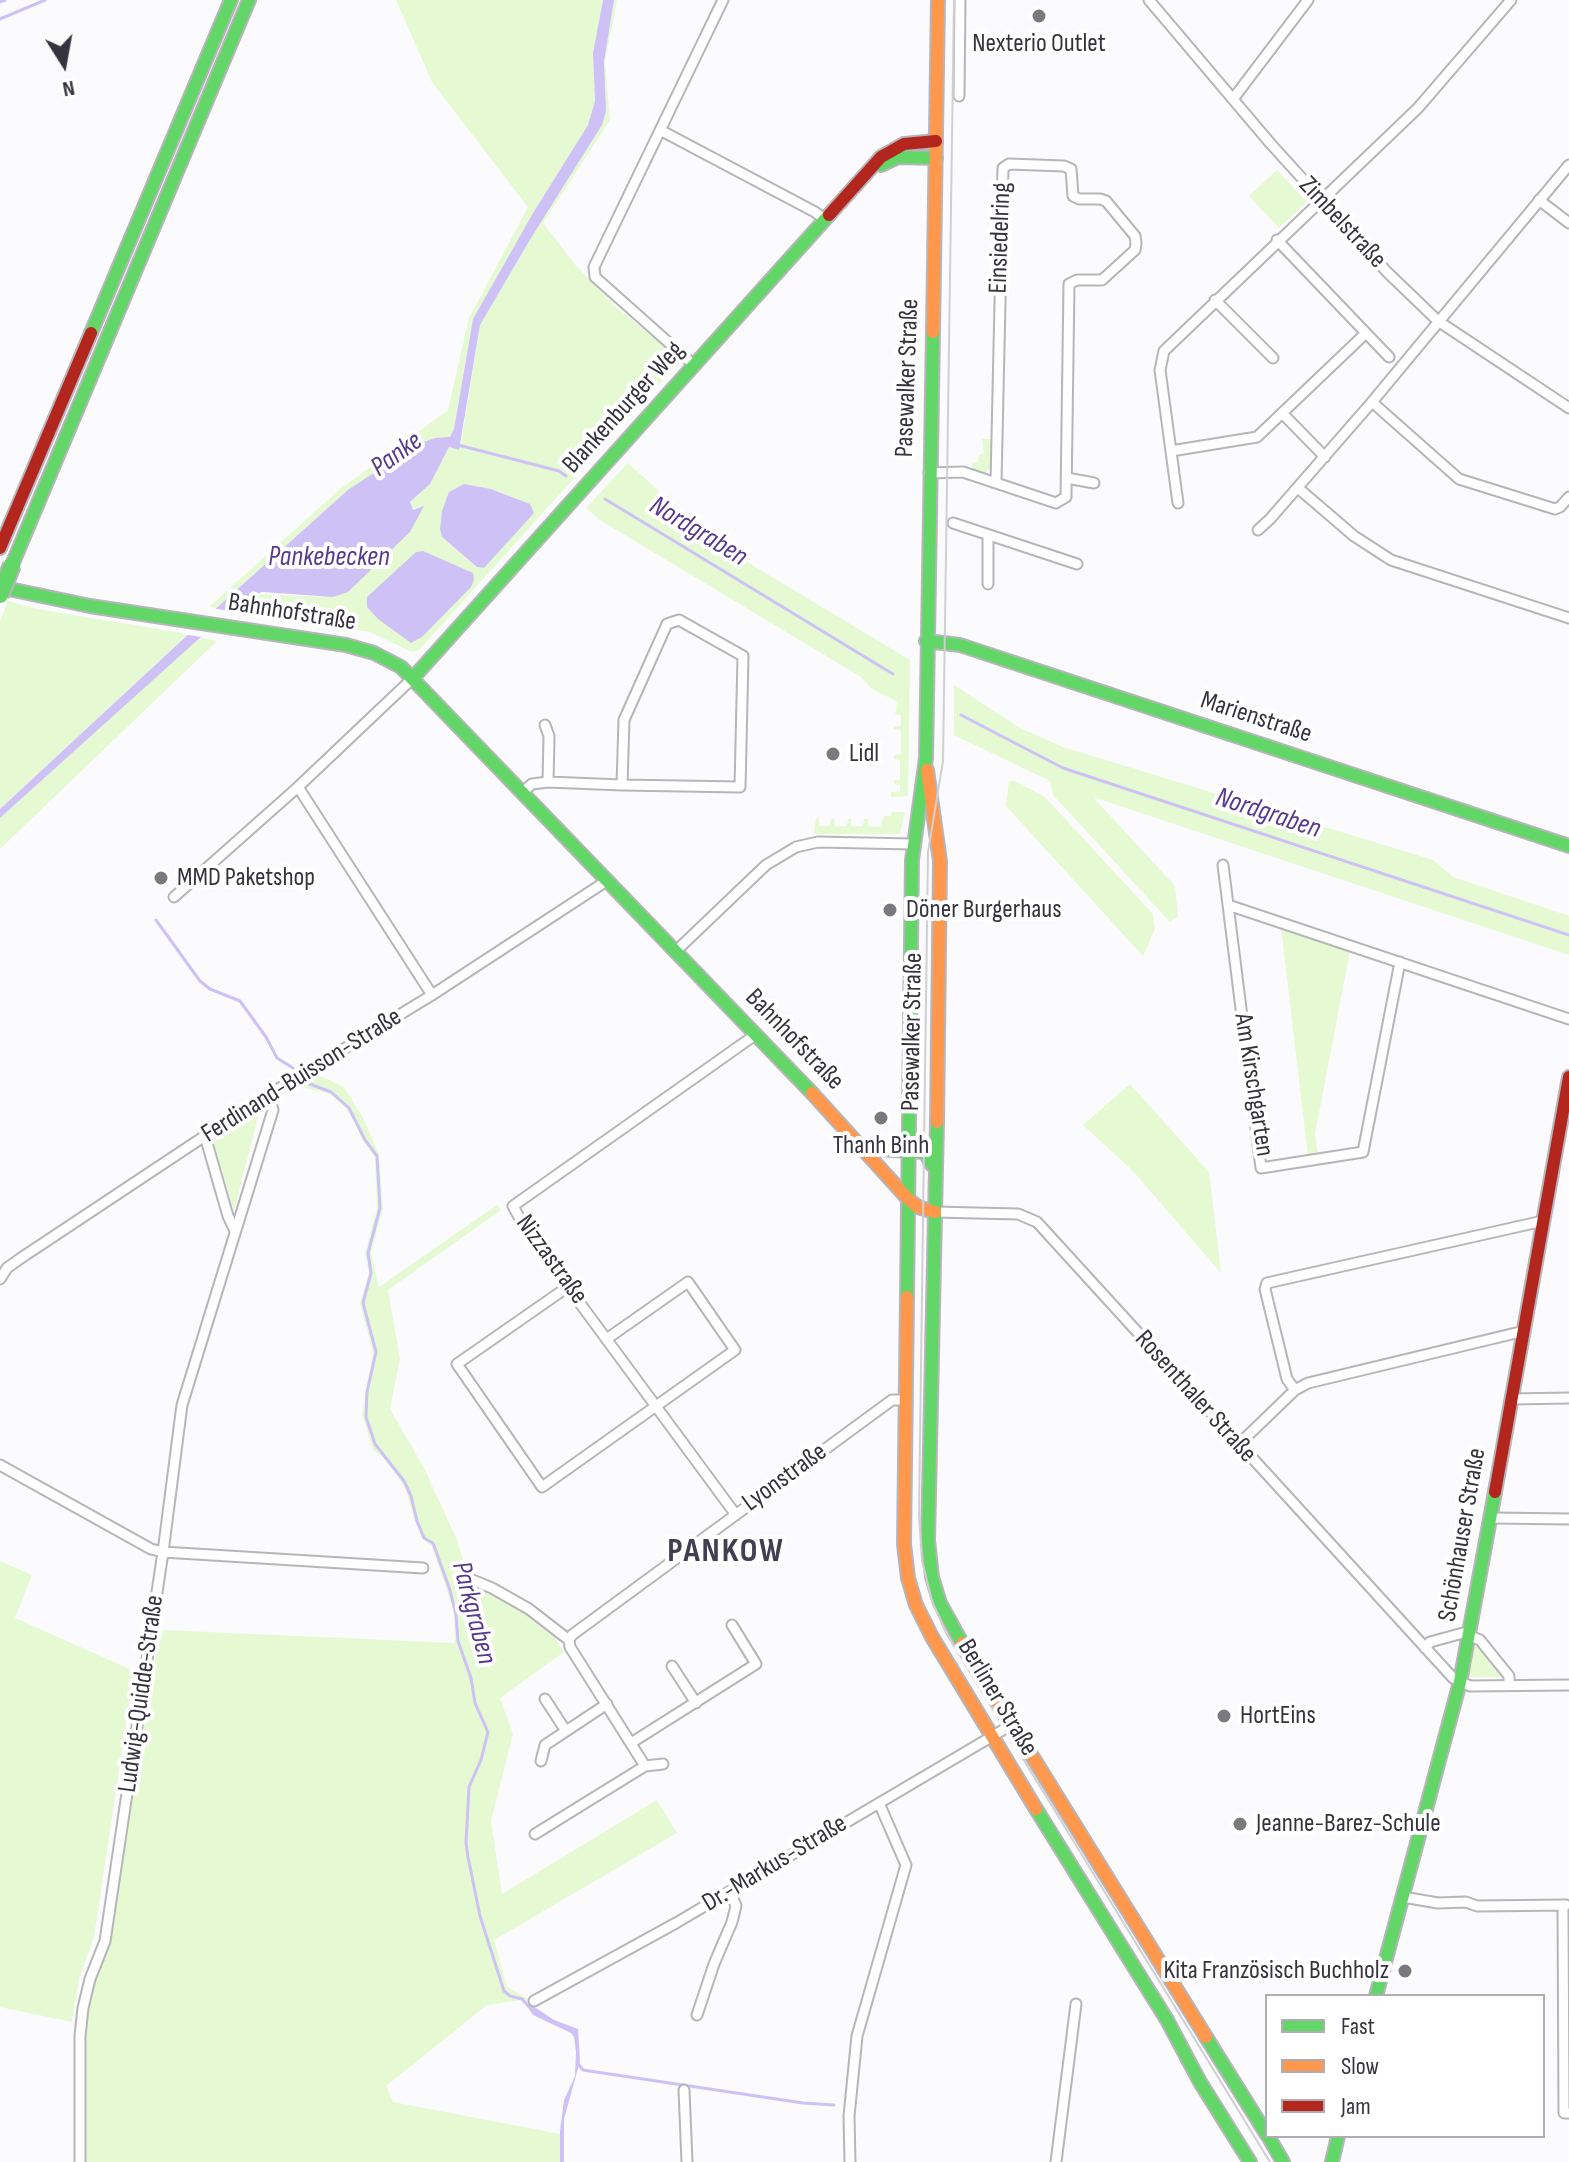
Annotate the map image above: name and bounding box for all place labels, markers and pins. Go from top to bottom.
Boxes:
marker: Nexterio Outlet [1030,7,1048,25]
place label: Nexterio Outlet [972,28,1106,60]
place label: Lidl [849,738,879,770]
marker: Lidl [824,745,842,763]
place label: MMD Paketshop [177,862,315,894]
marker: MMD Paketshop [152,869,170,887]
place label: Döner Burgerhaus [906,894,1061,926]
marker: Döner Burgerhaus [881,901,899,919]
marker: Thanh Binh [872,1109,890,1127]
place label: Thanh Binh [833,1130,929,1162]
place label: HortEins [1240,1700,1316,1732]
marker: HortEins [1215,1707,1233,1725]
place label: Jeanne-Barez-Schule [1256,1808,1441,1840]
marker: Jeanne-Barez-Schule [1231,1815,1249,1833]
place label: Kita Französisch Buchholz [1163,1955,1389,1987]
marker: Kita Französisch Buchholz [1396,1962,1414,1980]

